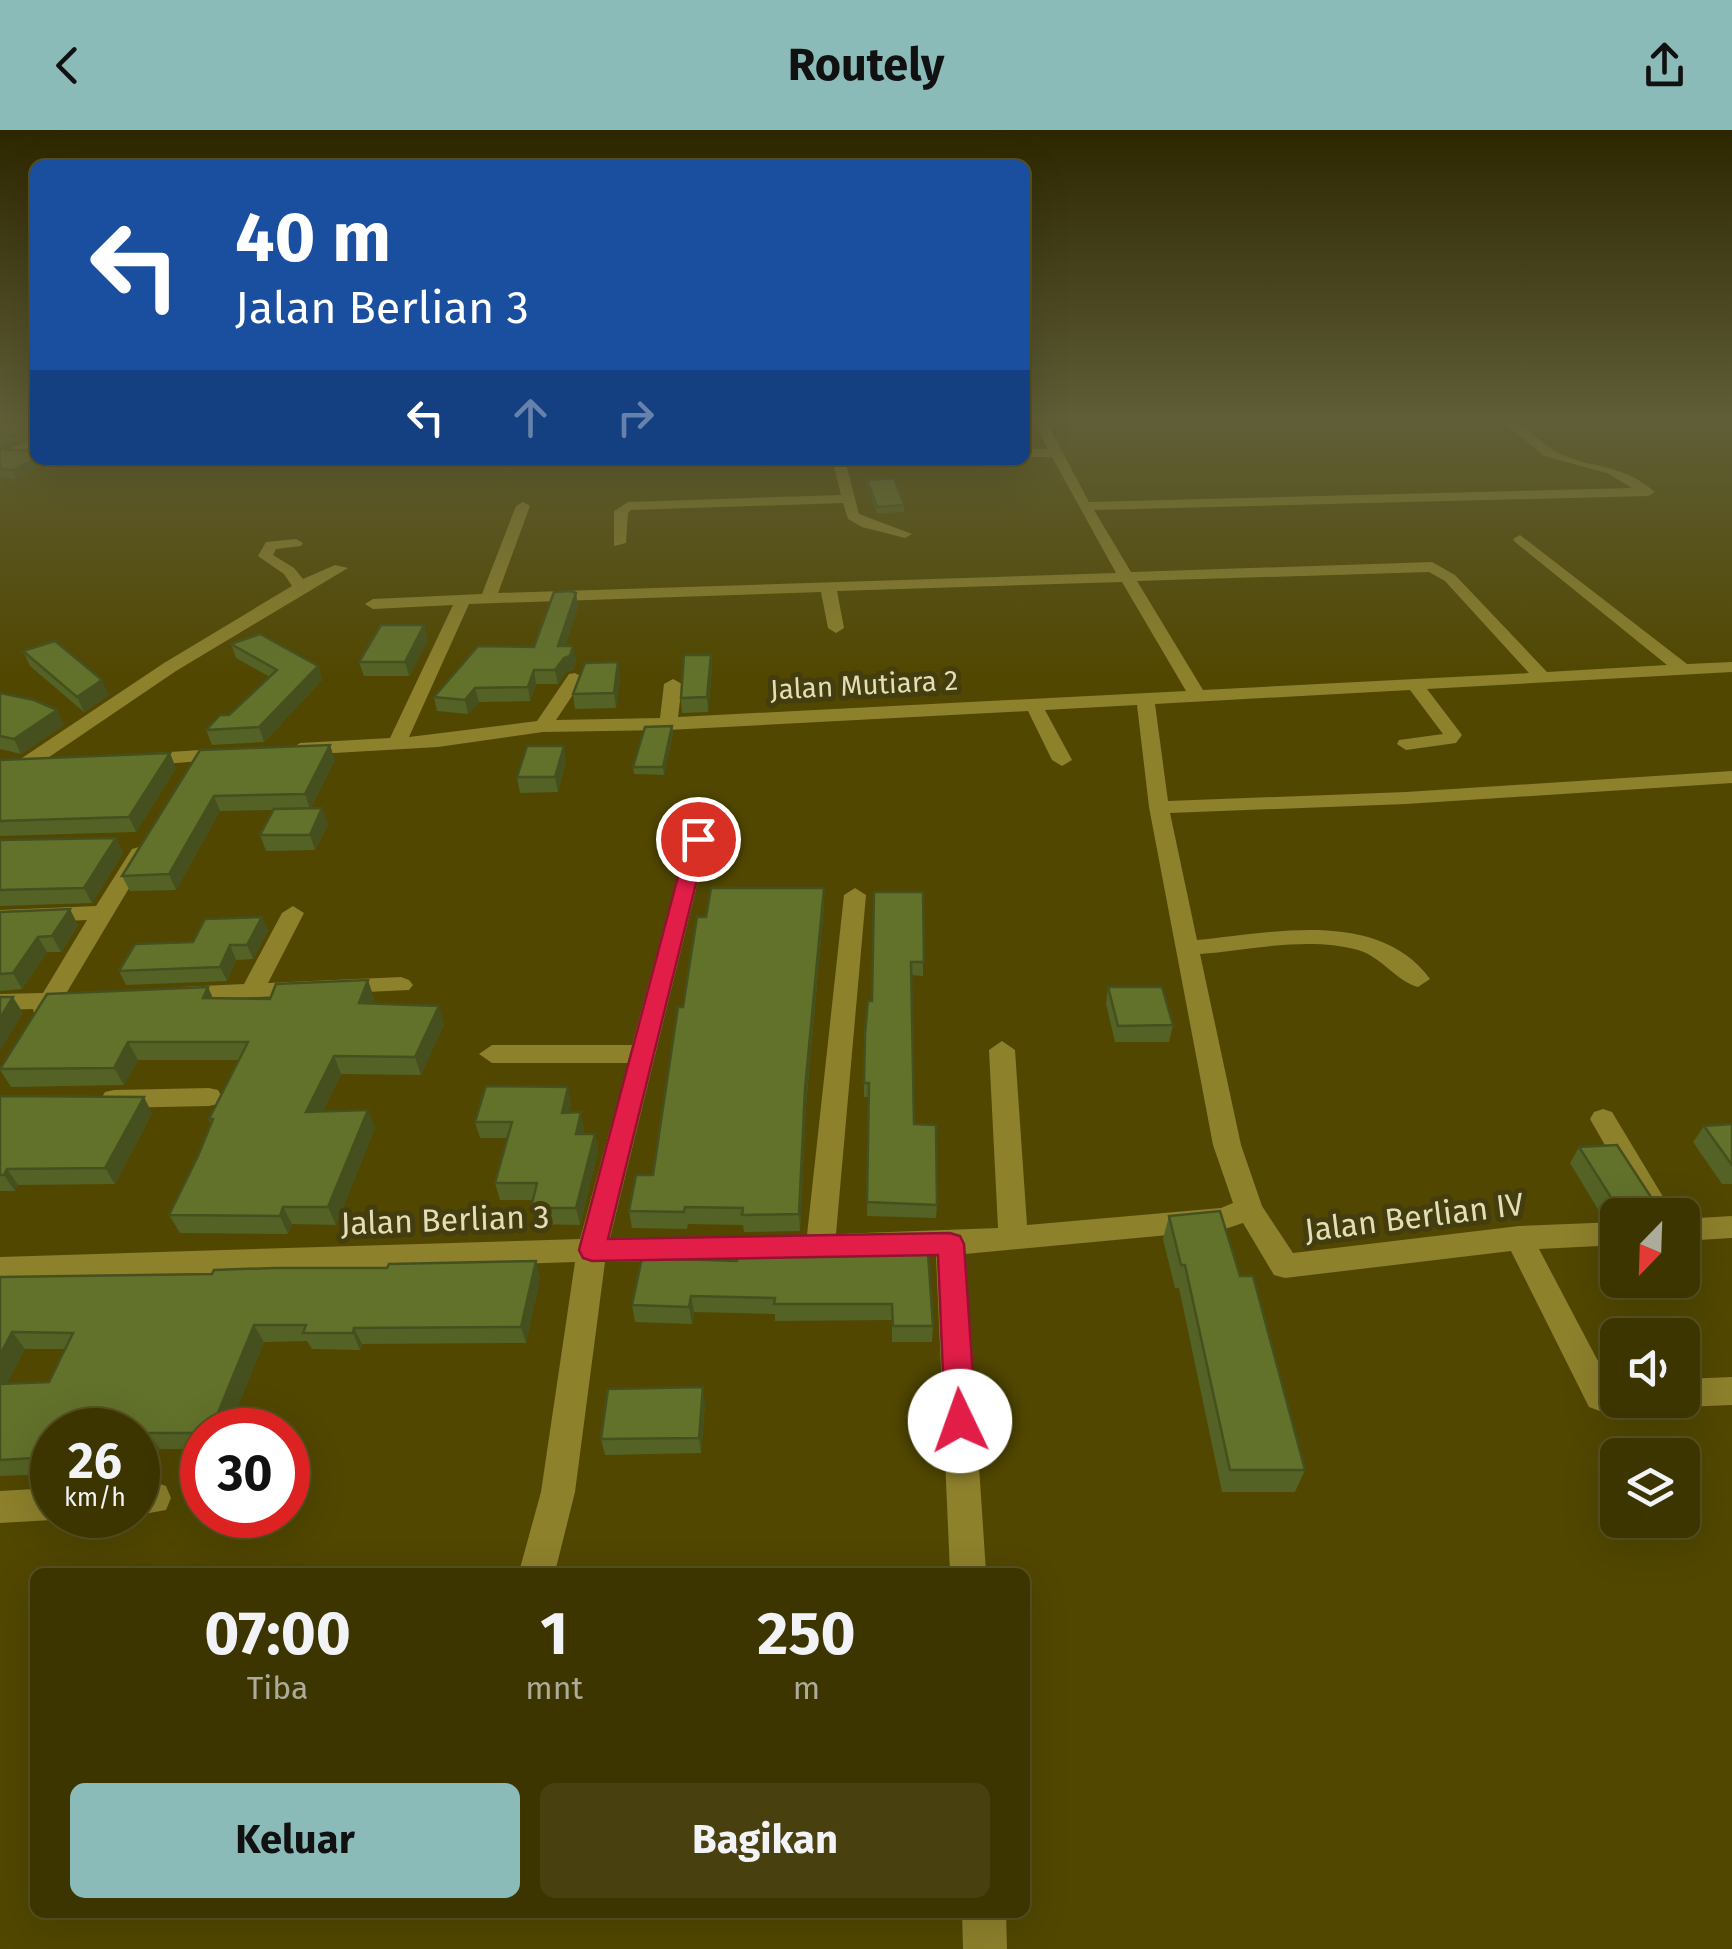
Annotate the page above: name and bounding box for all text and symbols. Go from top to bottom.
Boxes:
icon: back [40,38,95,93]
text: Routely [788,38,944,92]
icon: share [1637,38,1692,93]
text: 40 m [235,196,391,280]
icon: left [70,200,200,330]
text: Jalan Berlian 3 [235,281,529,335]
icon: left [398,390,453,445]
icon: ahead [503,390,558,445]
icon: right [608,390,663,445]
street label: Jalan Mutiara 2 [769,664,959,706]
pin [656,797,741,882]
icon: arrive [671,812,726,867]
street label: Jalan Berlian IV [1302,1185,1526,1249]
street label: Jalan Berlian 3 [340,1197,550,1243]
north arrow [1600,1198,1700,1298]
map controls [1600,1198,1700,1538]
button: sound [1600,1318,1700,1418]
position arrow [908,1369,1012,1473]
speed limit sign: 30 [180,1408,310,1538]
text: 26 [68,1431,122,1491]
button: layers [1600,1438,1700,1538]
text: km/h [64,1483,126,1513]
text: 07:00 [204,1598,351,1670]
text: 1 [540,1598,568,1670]
text: 250 [757,1598,856,1670]
text: Tiba [247,1669,308,1707]
text: mnt [525,1669,583,1707]
text: m [793,1669,820,1707]
button: Keluar [70,1783,520,1898]
button: Bagikan [540,1783,990,1898]

